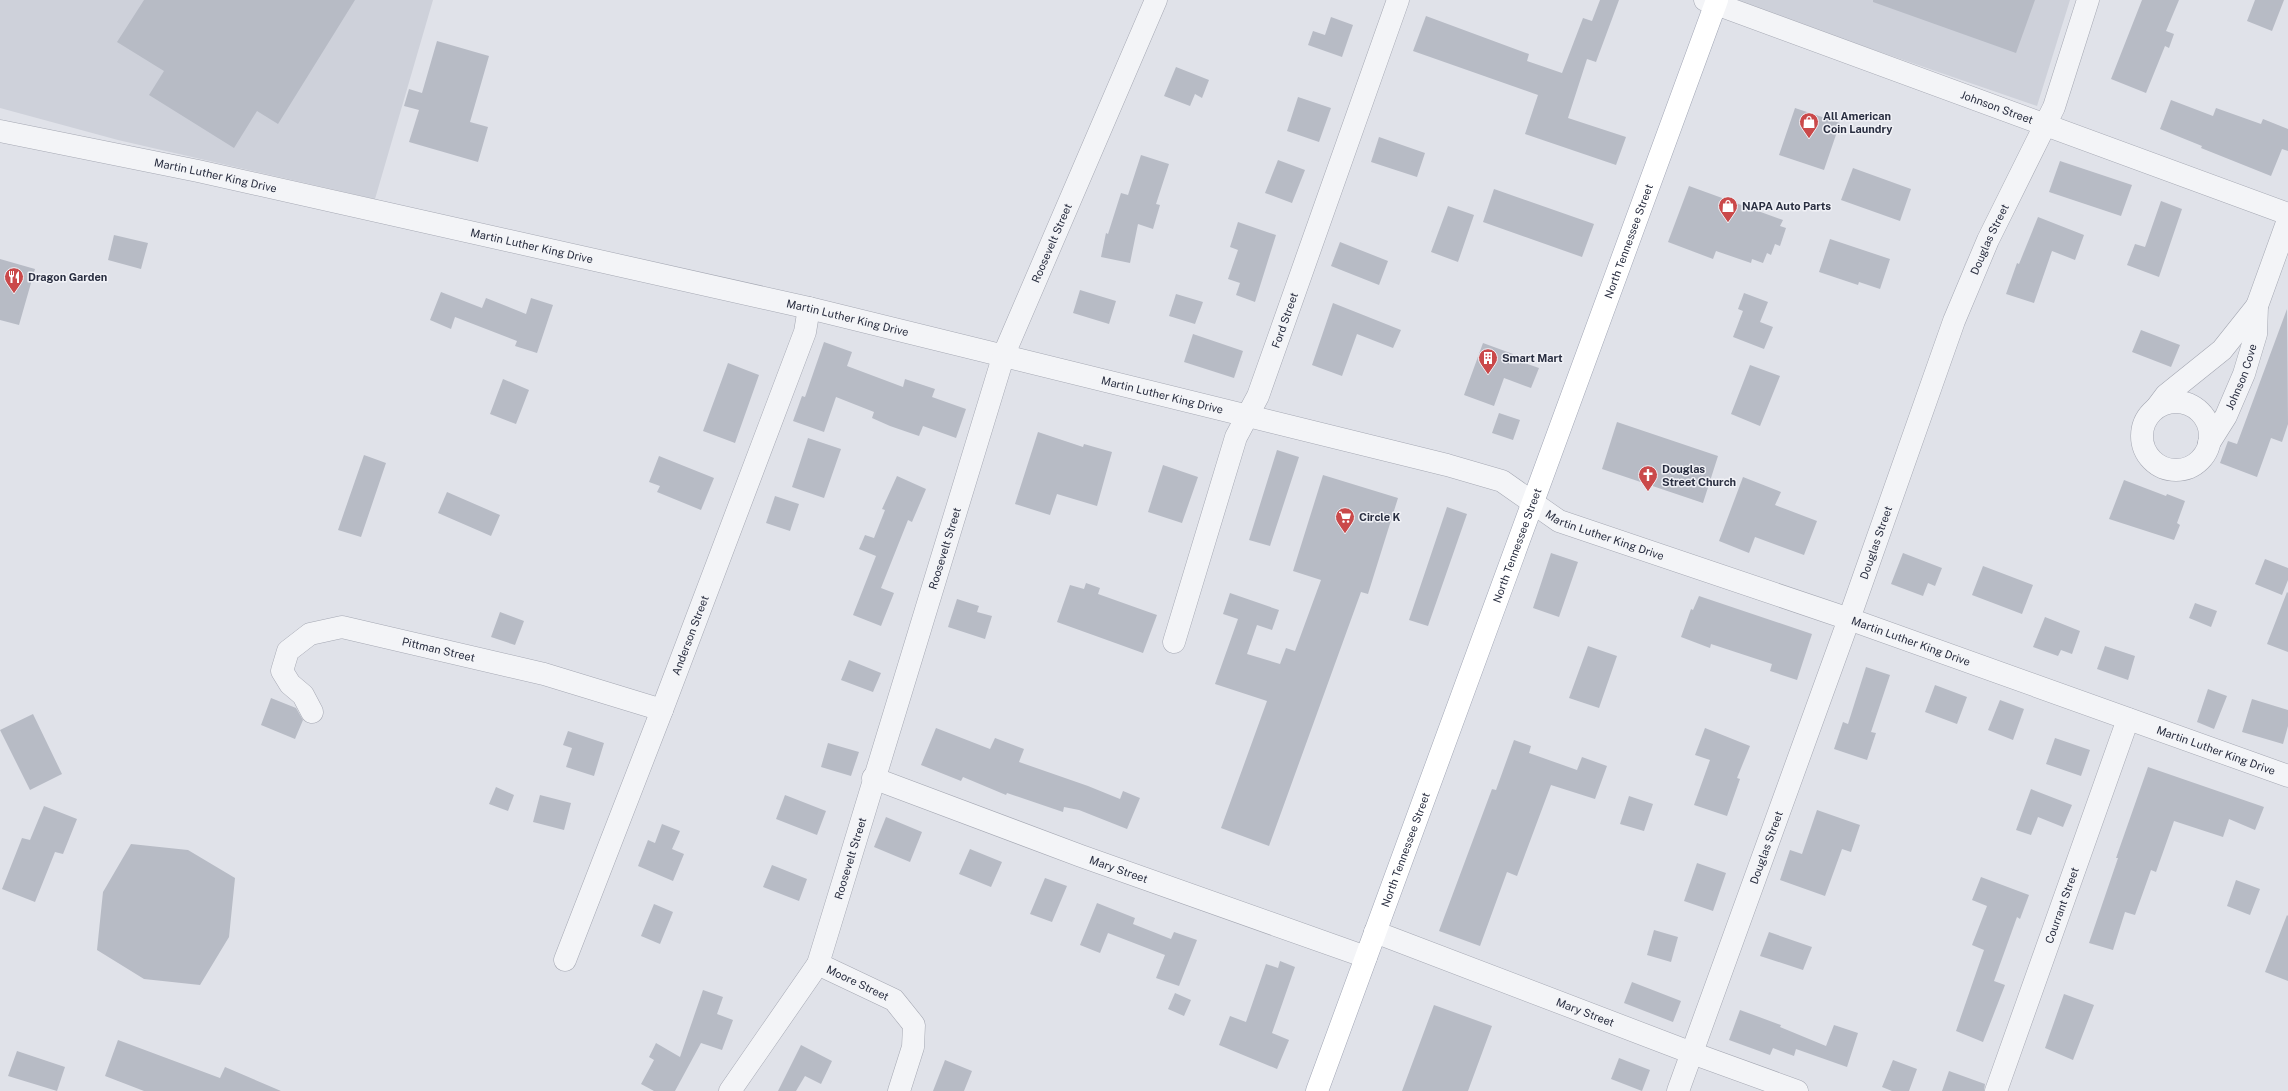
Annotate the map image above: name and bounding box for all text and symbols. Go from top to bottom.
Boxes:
street label: Johnson Street [1959,88,2035,126]
place label: All American Coin Laundry [1823,110,1893,135]
shop icon: All American Coin Laundry [1798,111,1820,139]
street label: Martin Luther King Drive [153,156,278,194]
street label: North Tennessee Street [1602,182,1655,300]
shop icon: NAPA Auto Parts [1717,195,1739,223]
place label: NAPA Auto Parts [1742,200,1831,212]
street label: Roosevelt Street [1029,202,1074,285]
street label: Douglas Street [1968,202,2011,277]
street label: Martin Luther King Drive [469,226,594,265]
restaurant icon: Dragon Garden [3,266,25,294]
place label: Dragon Garden [28,271,107,283]
street label: Ford Street [1269,291,1300,350]
street label: Martin Luther King Drive [785,297,910,338]
street label: Johnson Cove [2223,343,2259,412]
building icon: Smart Mart [1477,347,1499,375]
place label: Smart Mart [1502,352,1563,364]
street label: Martin Luther King Drive [1100,374,1225,416]
place label: Douglas Street Church [1662,463,1736,488]
church icon: Douglas Street Church [1637,464,1659,492]
street label: North Tennessee Street [1491,487,1543,604]
street label: Douglas Street [1857,504,1894,581]
street label: Roosevelt Street [927,506,963,591]
supermarket icon: Circle K [1334,506,1356,534]
street label: Martin Luther King Drive [1543,508,1666,562]
place label: Circle K [1359,511,1400,523]
street label: Anderson Street [670,594,711,677]
street label: Martin Luther King Drive [1850,614,1972,668]
street label: Pittman Street [401,635,476,664]
street label: Martin Luther King Drive [2155,724,2277,777]
street label: North Tennessee Street [1379,791,1432,909]
street label: Douglas Street [1748,809,1785,886]
street label: Roosevelt Street [832,816,868,901]
street label: Mary Street [1088,853,1149,885]
street label: Courrant Street [2043,866,2081,945]
street label: Moore Street [825,963,891,1003]
street label: Mary Street [1555,996,1616,1029]

